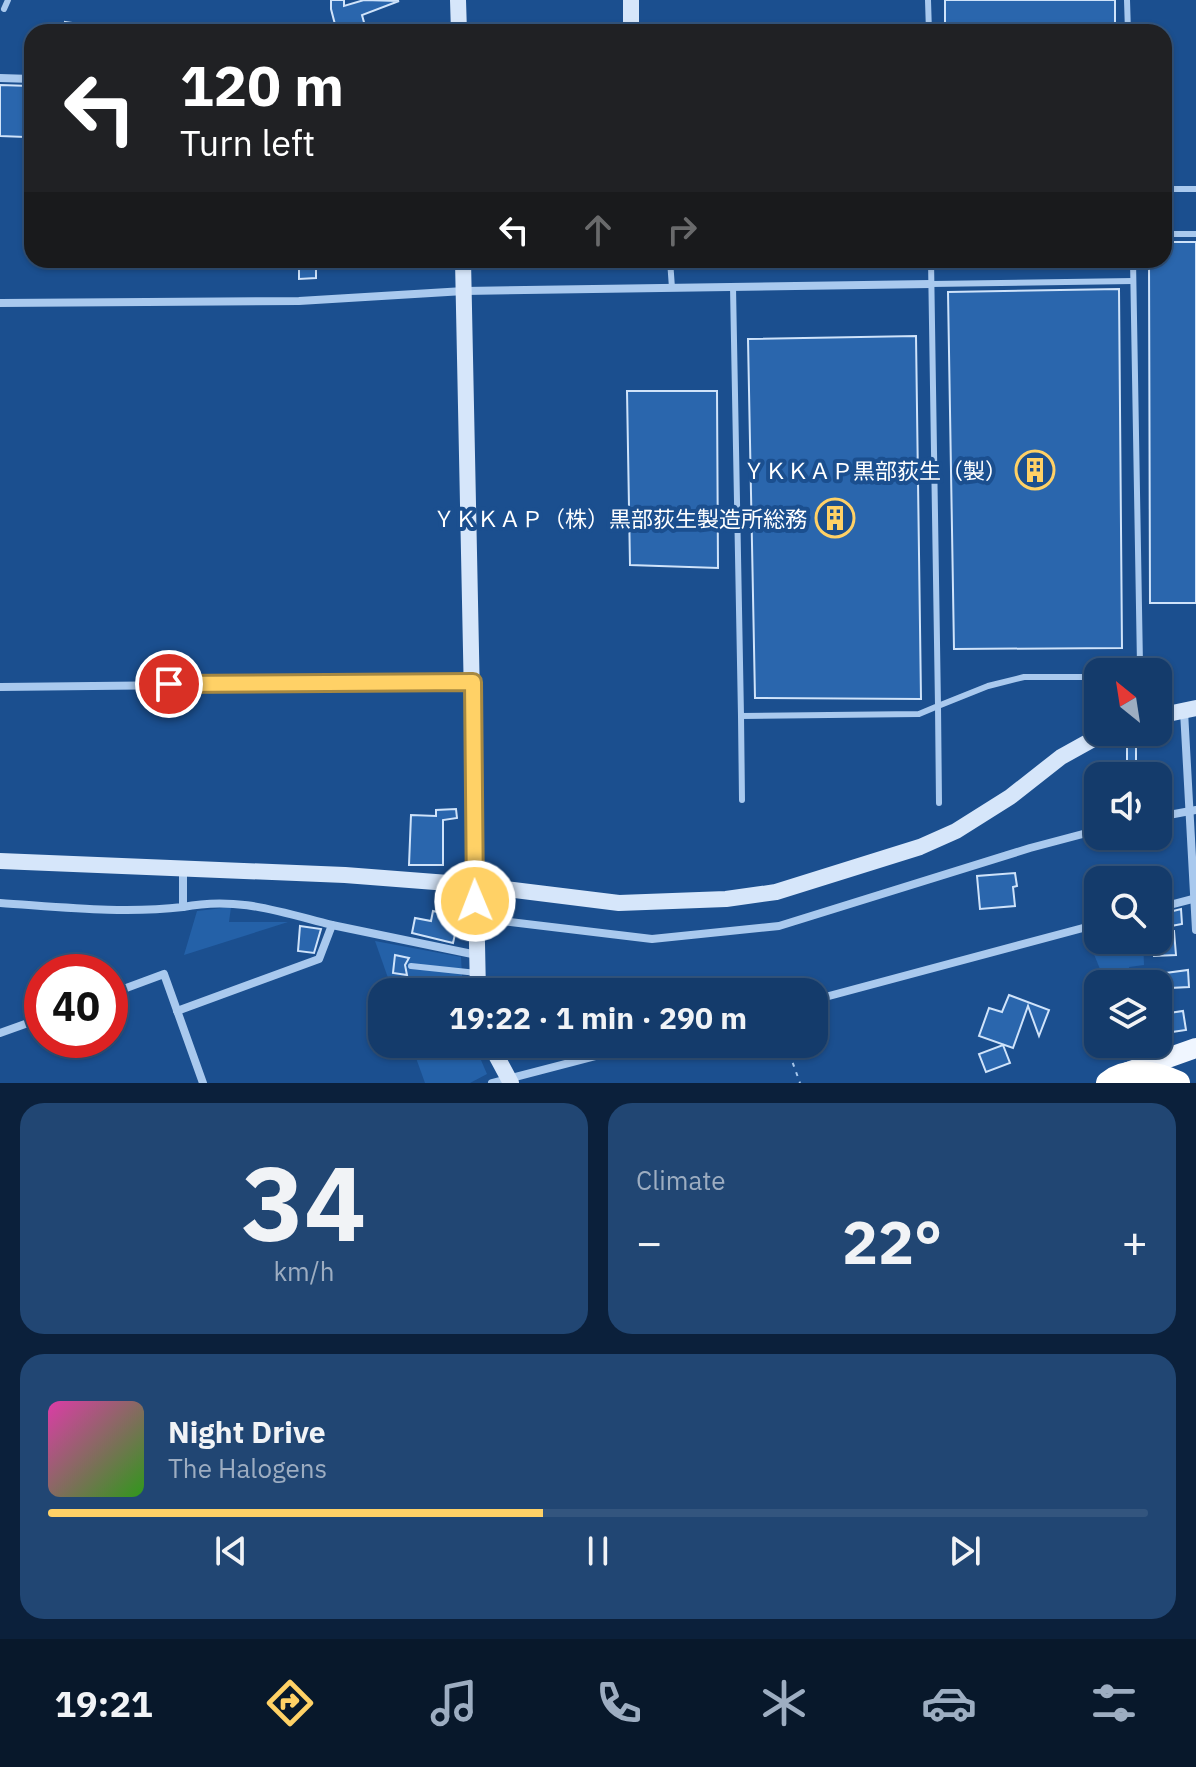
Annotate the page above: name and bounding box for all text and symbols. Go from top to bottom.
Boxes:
text: 120 m [180,49,344,121]
icon: left [48,56,152,160]
text: Turn left [180,119,315,166]
icon: left [492,208,536,252]
icon: ahead [576,208,620,252]
icon: right [660,208,704,252]
building icon: ＹＫＫＡＰ黒部荻生（製） [1014,449,1056,491]
place label: ＹＫＫＡＰ黒部荻生（製） [743,456,1007,485]
building icon: ＹＫＫＡＰ（株）黒部荻生製造所総務 [814,497,856,539]
place label: ＹＫＫＡＰ（株）黒部荻生製造所総務 [433,504,807,533]
pin [135,650,203,718]
north arrow [1084,658,1172,746]
map controls [1084,658,1172,1058]
icon: arrive [147,662,191,706]
button: sound [1084,762,1172,850]
position arrow [433,859,517,943]
button: search [1084,866,1172,954]
speed limit sign: 40 [24,954,128,1058]
button: layers [1084,970,1172,1058]
text: 19:22 · 1 min · 290 m [449,998,747,1037]
text: 34 [242,1134,366,1270]
text: Climate [636,1163,726,1197]
text: 22° [842,1202,942,1281]
text: − [636,1213,662,1270]
text: + [1122,1213,1148,1270]
text: km/h [273,1254,335,1288]
text: Night Drive [168,1412,326,1451]
text: The Halogens [168,1451,327,1485]
icon: previous [209,1529,253,1573]
icon: pause [576,1529,620,1573]
icon: next [943,1529,987,1573]
icon: directions [262,1675,318,1731]
icon: music [426,1675,482,1731]
icon: phone [591,1675,647,1731]
icon: climate [756,1675,812,1731]
icon: car [921,1675,977,1731]
icon: filters [1086,1675,1142,1731]
text: 19:21 [54,1680,153,1727]

